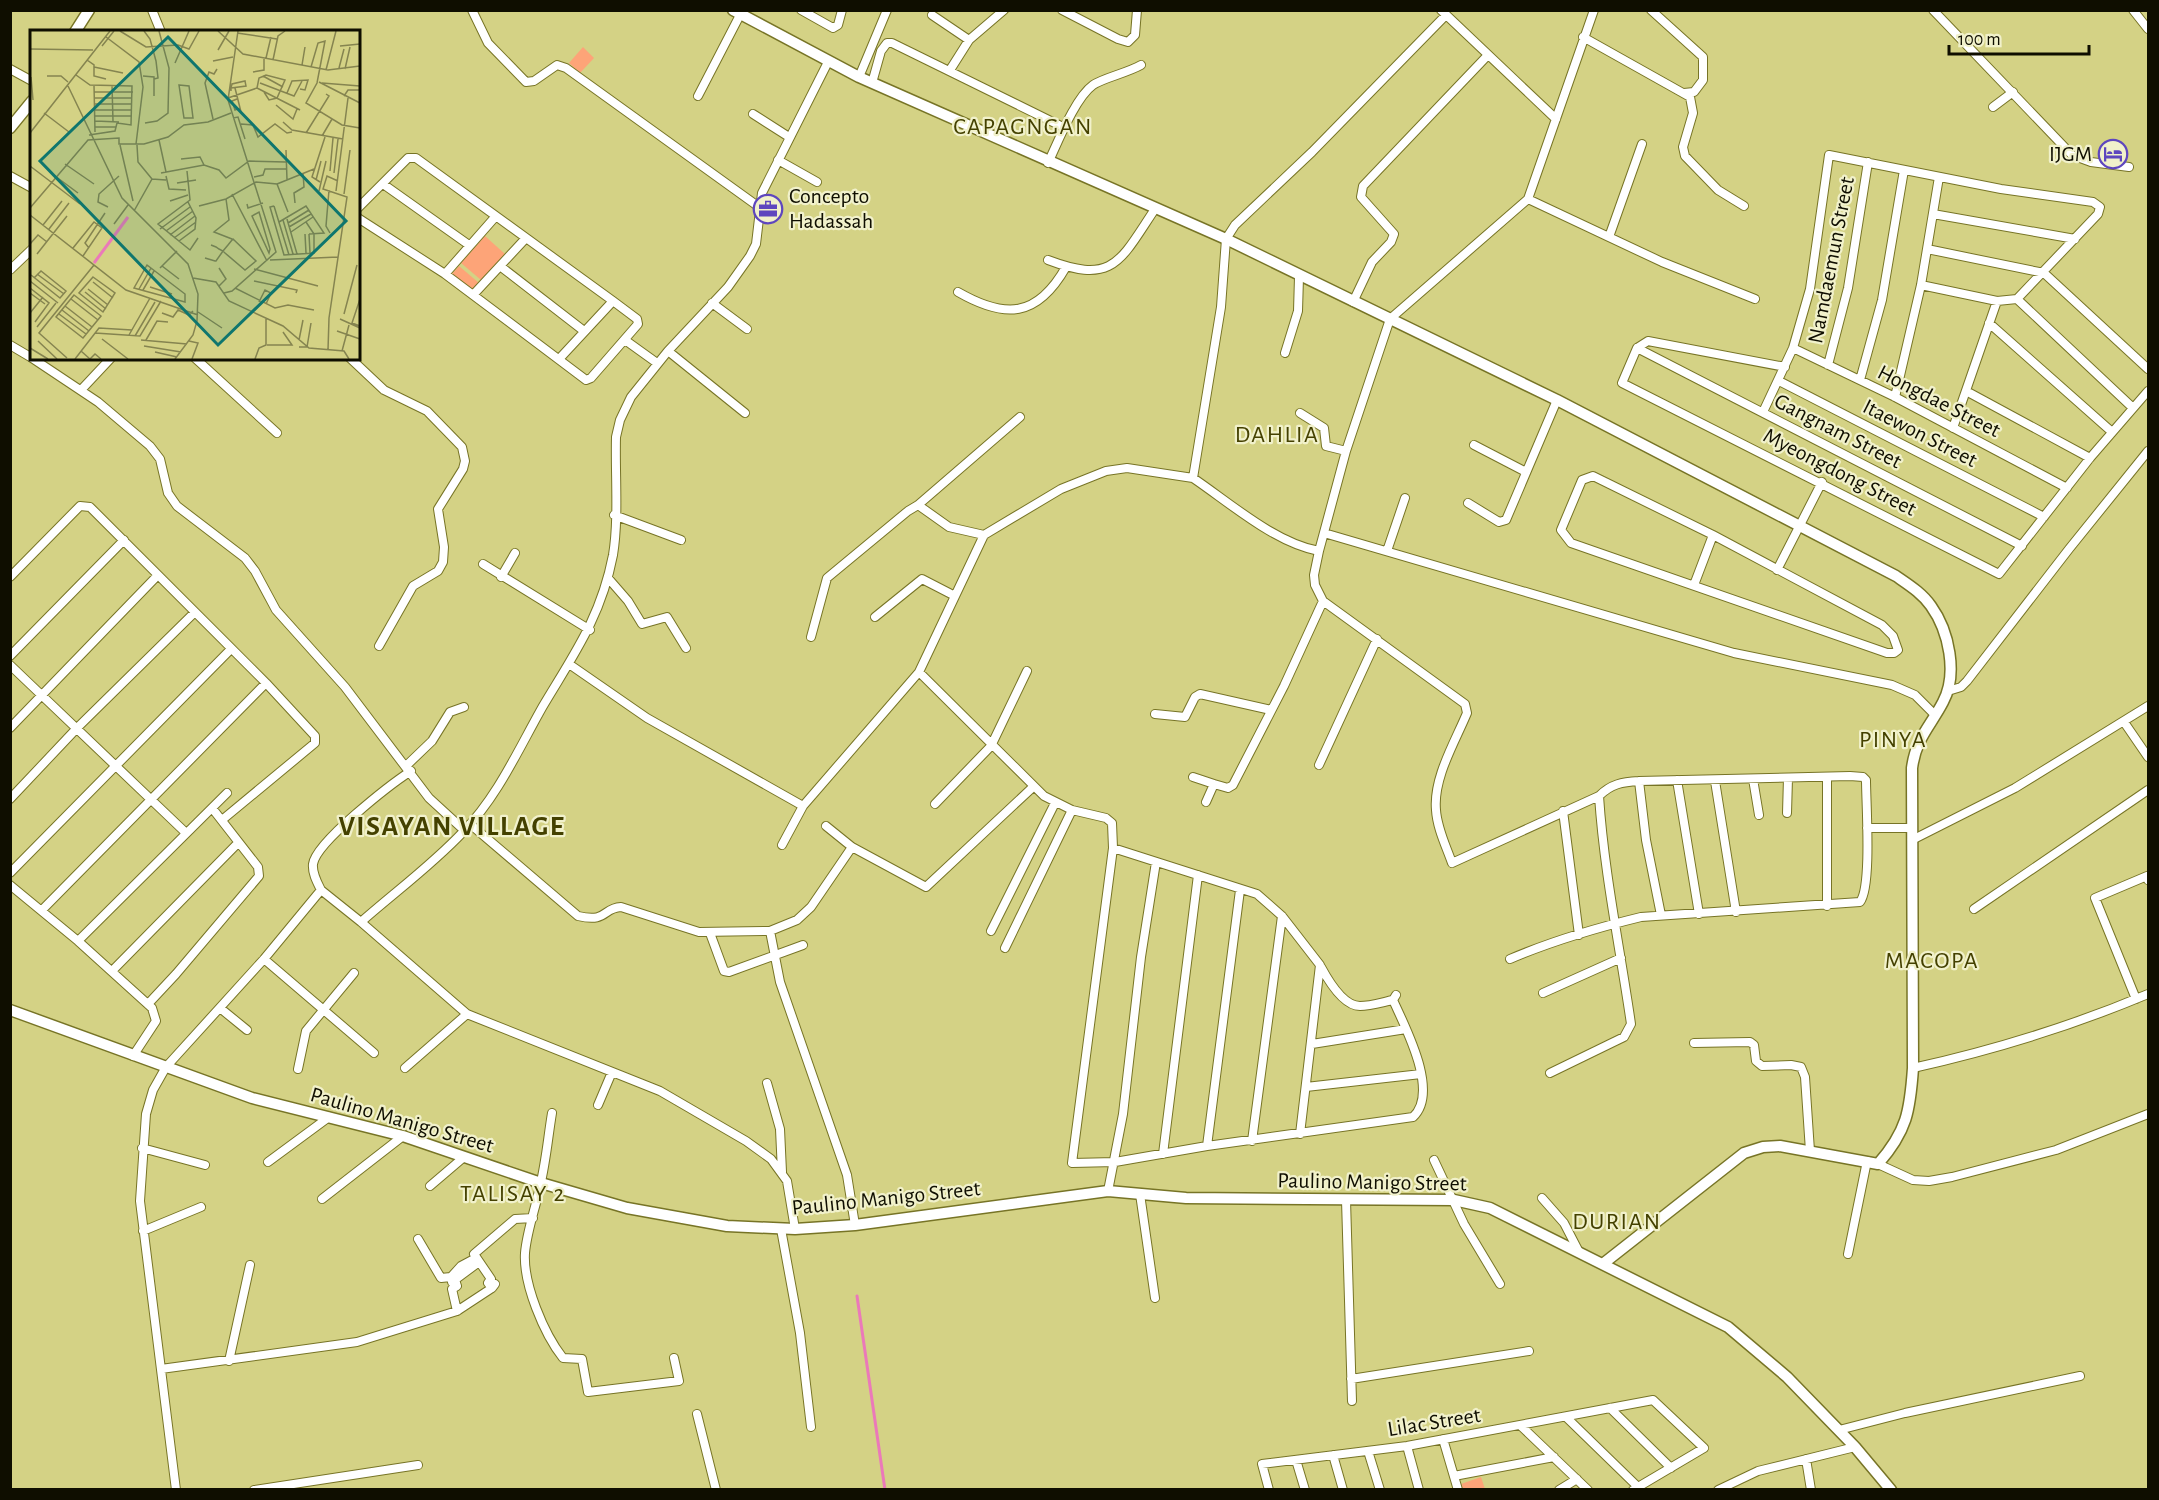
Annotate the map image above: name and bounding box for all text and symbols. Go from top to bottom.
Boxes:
scale bar [1949,18,2088,56]
inset map [30,30,360,360]
text: 100 m [1958,31,2001,49]
district label: CAPAGNGAN [953,115,1093,139]
hotel icon: IJGM [2097,138,2129,170]
place label: IJGM [2049,143,2092,165]
street label: Namdaemun Street [1804,175,1858,345]
place label: Concepto Hadassah [789,185,873,232]
office icon: Concepto Hadassah [752,193,784,225]
street label: Hongdae Street [1874,361,2004,441]
street label: Gangnam Street [1771,390,1905,472]
street label: Itaewon Street [1859,395,1981,471]
district label: DAHLIA [1235,423,1319,447]
street label: Myeongdong Street [1760,424,1920,520]
district label: PINYA [1859,728,1927,752]
district label: VISAYAN VILLAGE [338,813,566,841]
district label: MACOPA [1885,949,1979,973]
street label: Paulino Manigo Street [308,1083,496,1157]
street label: Paulino Manigo Street [1277,1169,1467,1195]
street label: Paulino Manigo Street [791,1177,981,1219]
district label: TALISAY 2 [460,1182,566,1206]
district label: DURIAN [1572,1210,1662,1234]
street label: Lilac Street [1386,1404,1482,1440]

